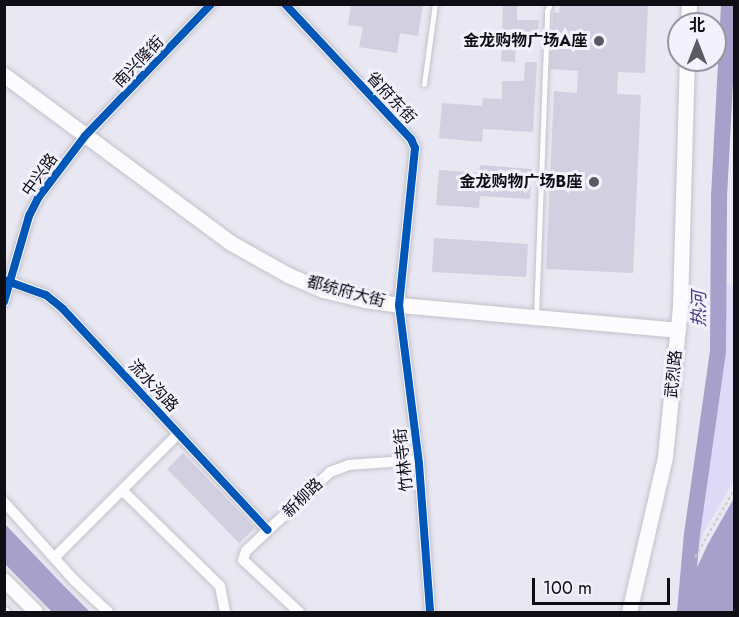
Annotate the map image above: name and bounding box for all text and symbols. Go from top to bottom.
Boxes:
north arrow [667,12,727,72]
text: 北 [689,14,705,37]
place label: 金龙购物广场A座 [463,31,587,51]
street label: 南兴隆街 [110,32,168,92]
marker: 金龙购物广场A座 [592,34,606,48]
street label: 省府东街 [362,68,420,128]
street label: 中兴路 [18,150,62,200]
place label: 金龙购物广场B座 [459,172,582,192]
marker: 金龙购物广场B座 [587,175,601,189]
street label: 都统府大街 [305,272,387,312]
water label: 热河 [688,291,710,327]
street label: 武烈路 [662,349,686,399]
street label: 流水沟路 [124,356,182,416]
street label: 竹林寺街 [391,427,417,493]
street label: 新柳路 [279,474,327,522]
scale bar [535,566,673,604]
text: 100 m [543,575,592,601]

